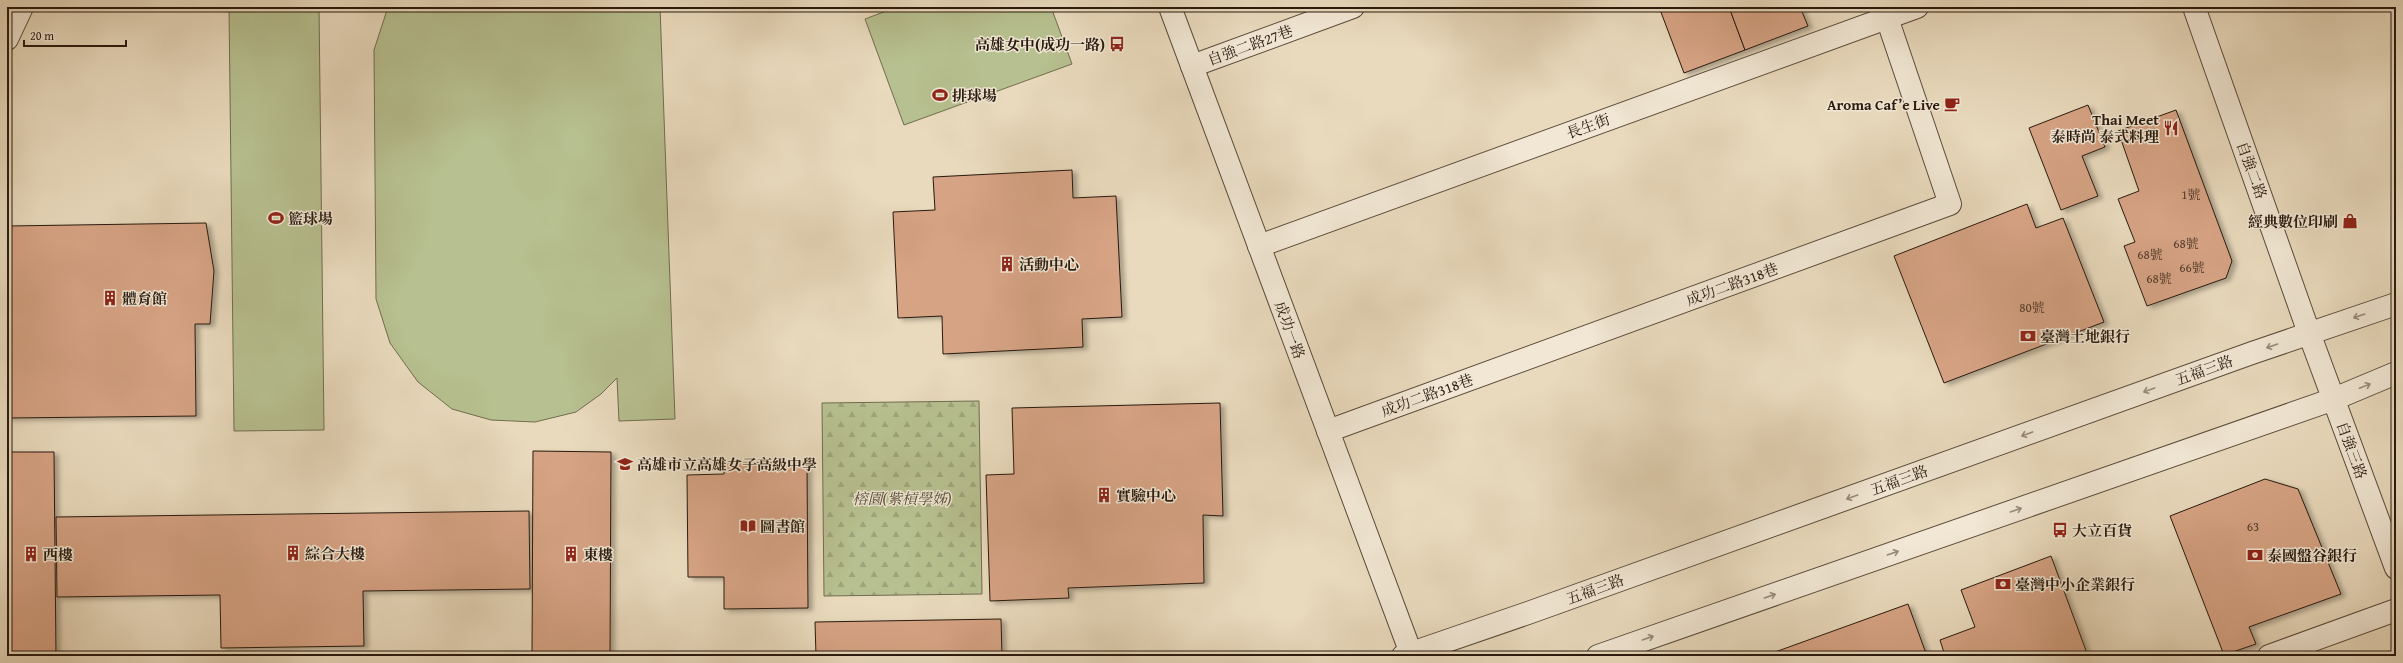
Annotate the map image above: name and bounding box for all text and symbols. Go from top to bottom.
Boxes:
street label: 自強二路27巷 [1204,20,1296,70]
scale bar [24,22,126,48]
text: 20 m [30,27,54,44]
place label: 高雄女中(成功一路) [975,34,1105,55]
bus stop icon: 高雄女中(成功一路) [1108,35,1126,53]
place label: 排球場 [952,85,997,106]
sports icon: 排球場 [931,86,949,104]
place label: Aroma Caf’e Live [1827,94,1940,115]
cafe icon: Aroma Caf’e Live [1943,95,1961,113]
street label: 長生街 [1563,108,1613,144]
place label: Thai Meet 泰時尚 泰式料理 [2051,109,2159,147]
restaurant icon: Thai Meet 泰時尚 泰式料理 [2162,119,2180,137]
street label: 自強二路 [2232,138,2272,202]
house number: 1號 [2181,185,2201,204]
place label: 籃球場 [288,208,333,229]
sports icon: 籃球場 [267,209,285,227]
place label: 經典數位印刷 [2248,211,2338,232]
shop icon: 經典數位印刷 [2341,212,2359,230]
house number: 68號 [2173,234,2199,253]
house number: 68號 [2137,245,2163,264]
place label: 活動中心 [1019,254,1079,275]
building icon: 活動中心 [998,255,1016,273]
street label: 成功二路318巷 [1683,258,1781,310]
house number: 66號 [2179,258,2205,277]
house number: 68號 [2146,269,2172,288]
place label: 體育館 [122,288,167,309]
building icon: 體育館 [101,289,119,307]
street label: 成功一路 [1270,298,1310,362]
house number: 80號 [2019,298,2045,317]
one-way arrow [2353,313,2366,320]
place label: 臺灣土地銀行 [2040,326,2130,347]
bank icon: 臺灣土地銀行 [2019,327,2037,345]
one-way arrow [2266,343,2279,350]
street label: 五福三路 [2172,350,2236,390]
street label: 成功二路318巷 [1378,369,1476,421]
one-way arrow [2358,382,2370,389]
one-way arrow [2144,386,2156,394]
street label: 自強三路 [2332,418,2372,482]
one-way arrow [2022,430,2034,438]
place label: 高雄市立高雄女子高級中學 [637,454,817,475]
school or university icon: 高雄市立高雄女子高級中學 [616,455,634,473]
street label: 五福三路 [1867,460,1931,500]
place label: 實驗中心 [1116,485,1176,506]
building icon: 實驗中心 [1095,486,1113,504]
park label: 榕園(紫槓學姊) [853,488,951,509]
one-way arrow [1847,493,1859,501]
one-way arrow [2009,505,2021,513]
place label: 圖書館 [760,516,805,537]
library icon: 圖書館 [739,517,757,535]
house number: 63 [2247,517,2259,536]
place label: 大立百貨 [2072,520,2132,541]
bus stop icon: 大立百貨 [2051,521,2069,539]
place label: 綜合大樓 [305,543,365,564]
place label: 西樓 [43,544,73,565]
building icon: 綜合大樓 [284,544,302,562]
place label: 東樓 [583,544,613,565]
building icon: 西樓 [22,545,40,563]
building icon: 東樓 [562,545,580,563]
place label: 泰國盤谷銀行 [2267,545,2357,566]
bank icon: 泰國盤谷銀行 [2246,546,2264,564]
one-way arrow [1887,548,1899,556]
street label: 五福三路 [1563,569,1627,609]
place label: 臺灣中小企業銀行 [2015,574,2135,595]
bank icon: 臺灣中小企業銀行 [1994,575,2012,593]
one-way arrow [1764,591,1776,599]
one-way arrow [1641,634,1653,642]

